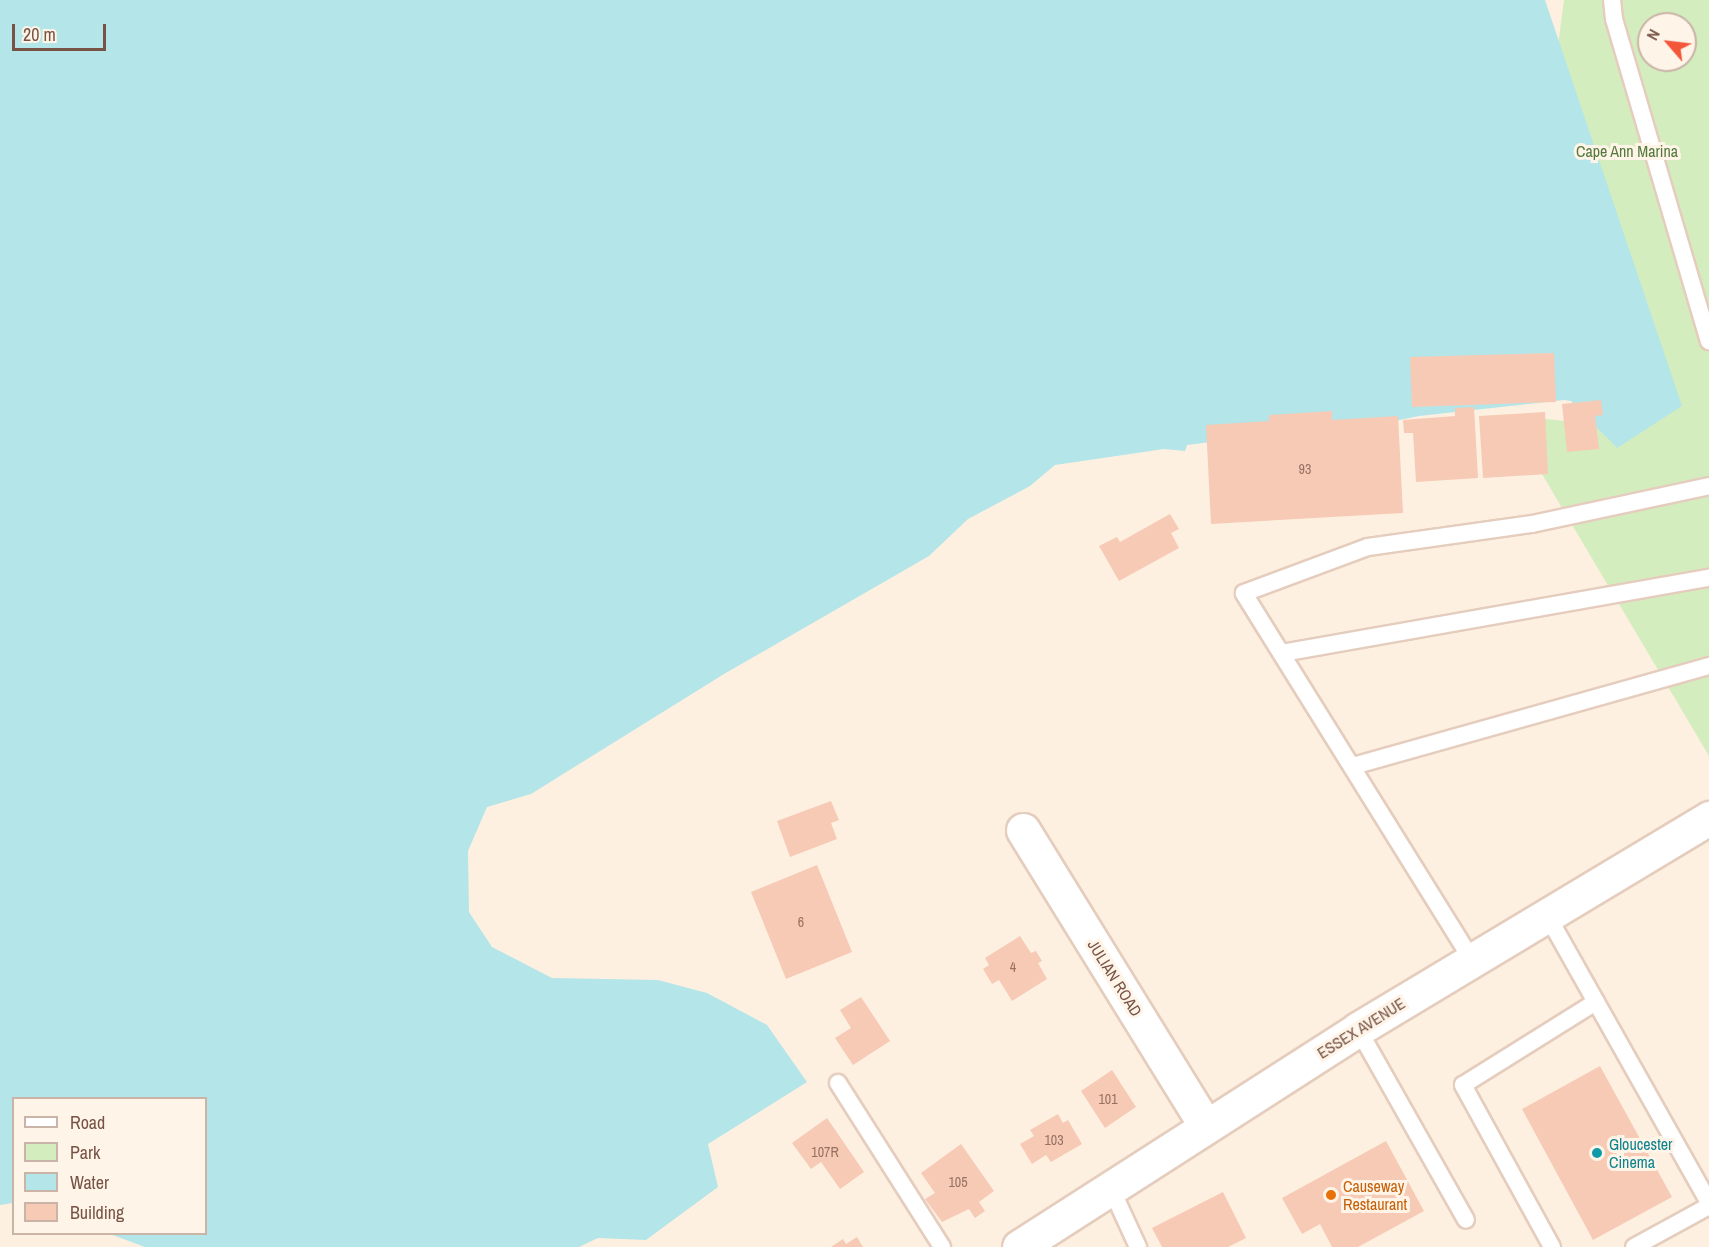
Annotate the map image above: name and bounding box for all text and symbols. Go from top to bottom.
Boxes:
scale bar [15,12,110,50]
north arrow [1637,12,1697,72]
text: 20 m [23,22,56,47]
text: N [1641,25,1665,44]
park label: Cape Ann Marina [1576,141,1678,161]
house number: 93 [1299,461,1311,477]
house number: 6 [798,914,804,930]
street label: JULIAN ROAD [1084,936,1146,1020]
house number: 4 [1010,959,1016,975]
street label: ESSEX AVENUE [1313,993,1409,1063]
house number: 101 [1098,1091,1118,1107]
legend [12,1097,207,1235]
text: Road [70,1110,105,1135]
house number: 103 [1044,1132,1064,1148]
place label: Gloucester Cinema [1609,1134,1672,1172]
text: Park [70,1140,100,1165]
house number: 107R [811,1144,839,1160]
marker: Gloucester Cinema [1590,1146,1604,1160]
text: Water [70,1170,109,1195]
house number: 105 [948,1174,968,1190]
place label: Causeway Restaurant [1343,1176,1407,1214]
marker: Causeway Restaurant [1324,1188,1338,1202]
text: Building [70,1200,124,1225]

